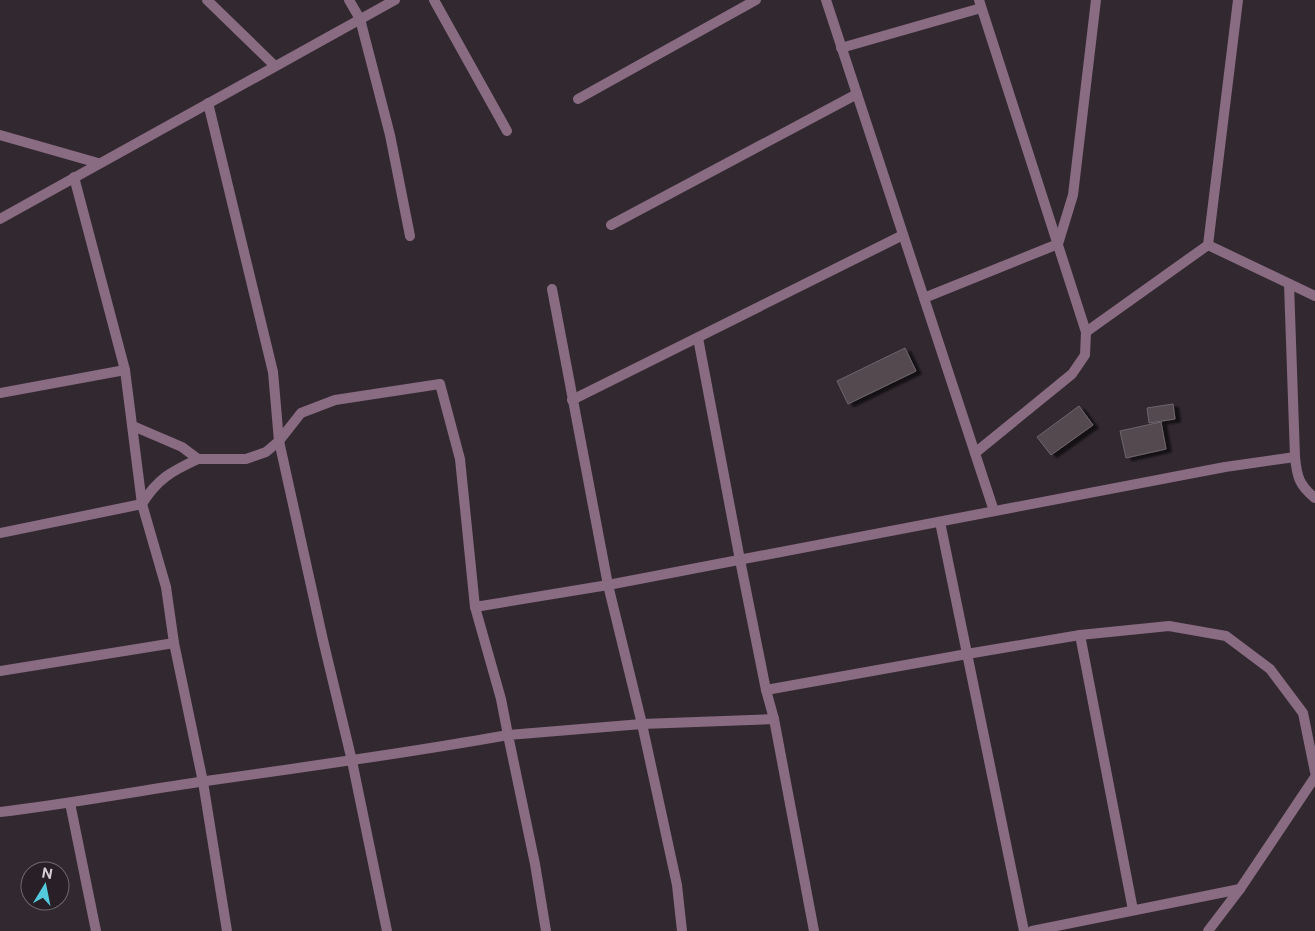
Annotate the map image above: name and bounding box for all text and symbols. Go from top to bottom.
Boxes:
north arrow [20,861,70,911]
text: N [40,864,54,882]

